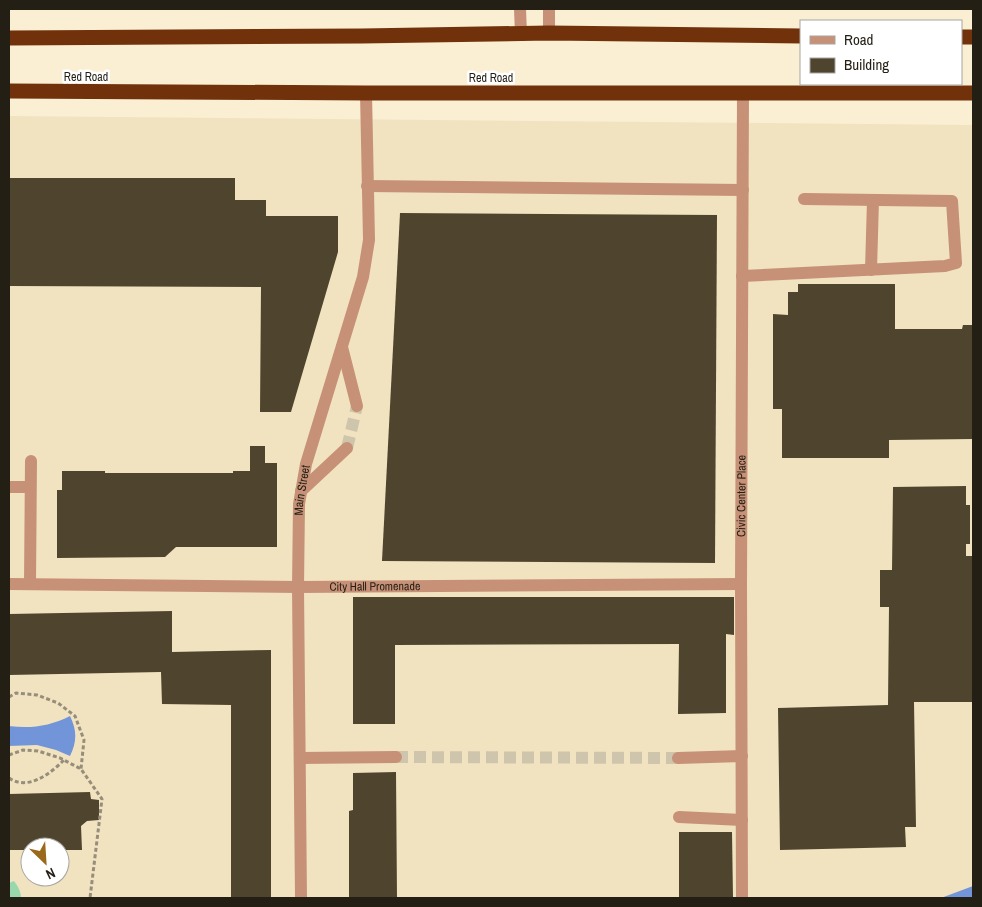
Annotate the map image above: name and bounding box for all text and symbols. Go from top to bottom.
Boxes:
legend [800,20,962,85]
text: Road [844,29,873,50]
text: Building [844,54,889,75]
street label: Red Road [64,69,108,85]
street label: Red Road [469,70,513,86]
street label: Civic Center Place [733,455,750,537]
street label: Main Street [291,463,314,516]
street label: City Hall Promenade [329,578,421,595]
north arrow [20,837,70,887]
text: N [43,864,58,884]

